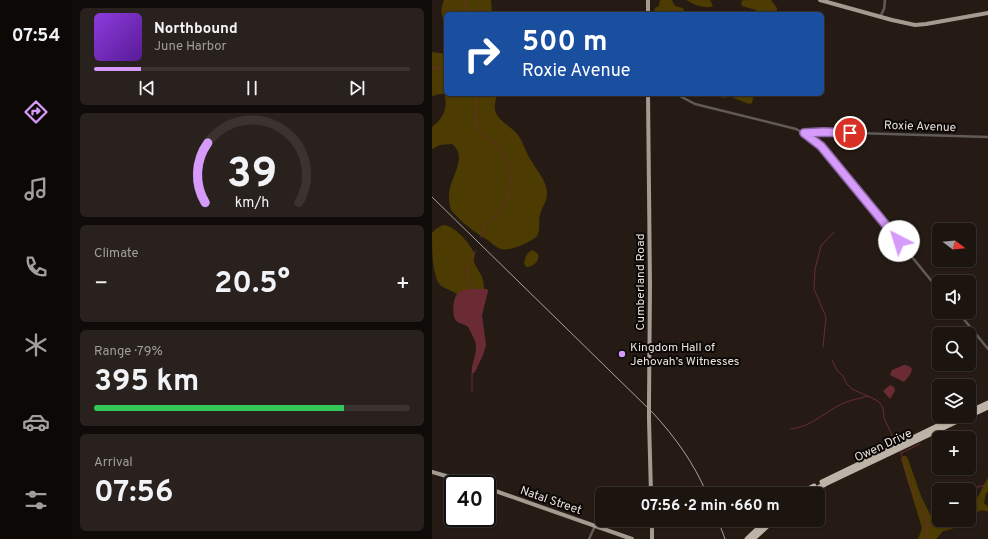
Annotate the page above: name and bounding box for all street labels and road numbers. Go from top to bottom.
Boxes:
street label: Roxie Avenue [884,118,956,136]
street label: Cumberland Road [633,234,649,330]
street label: Owen Drive [852,426,915,466]
street label: Natal Street [518,483,584,519]

